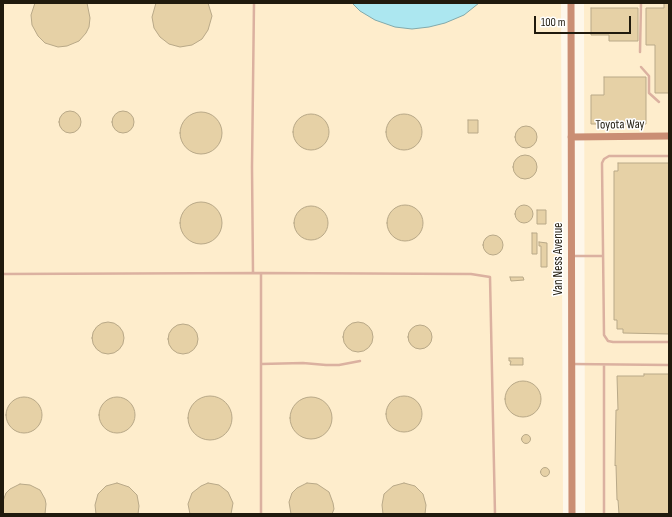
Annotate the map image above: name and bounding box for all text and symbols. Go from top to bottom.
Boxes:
scale bar [536,8,633,34]
text: 100 m [541,15,566,30]
street label: Toyota Way [595,117,645,133]
street label: Van Ness Avenue [551,223,567,295]

